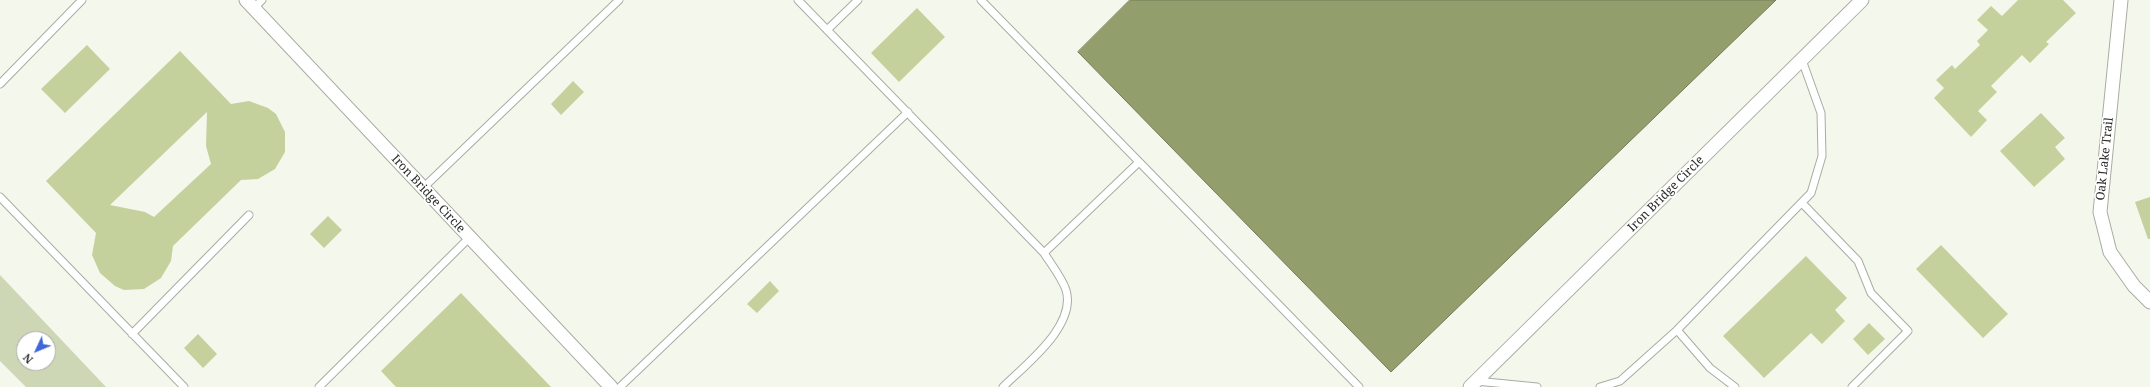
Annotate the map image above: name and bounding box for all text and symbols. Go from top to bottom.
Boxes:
street label: Oak Lake Trail [2093,117,2117,201]
street label: Iron Bridge Circle [388,152,468,236]
street label: Iron Bridge Circle [1625,153,1707,235]
north arrow [16,331,56,371]
text: N [19,351,36,367]

